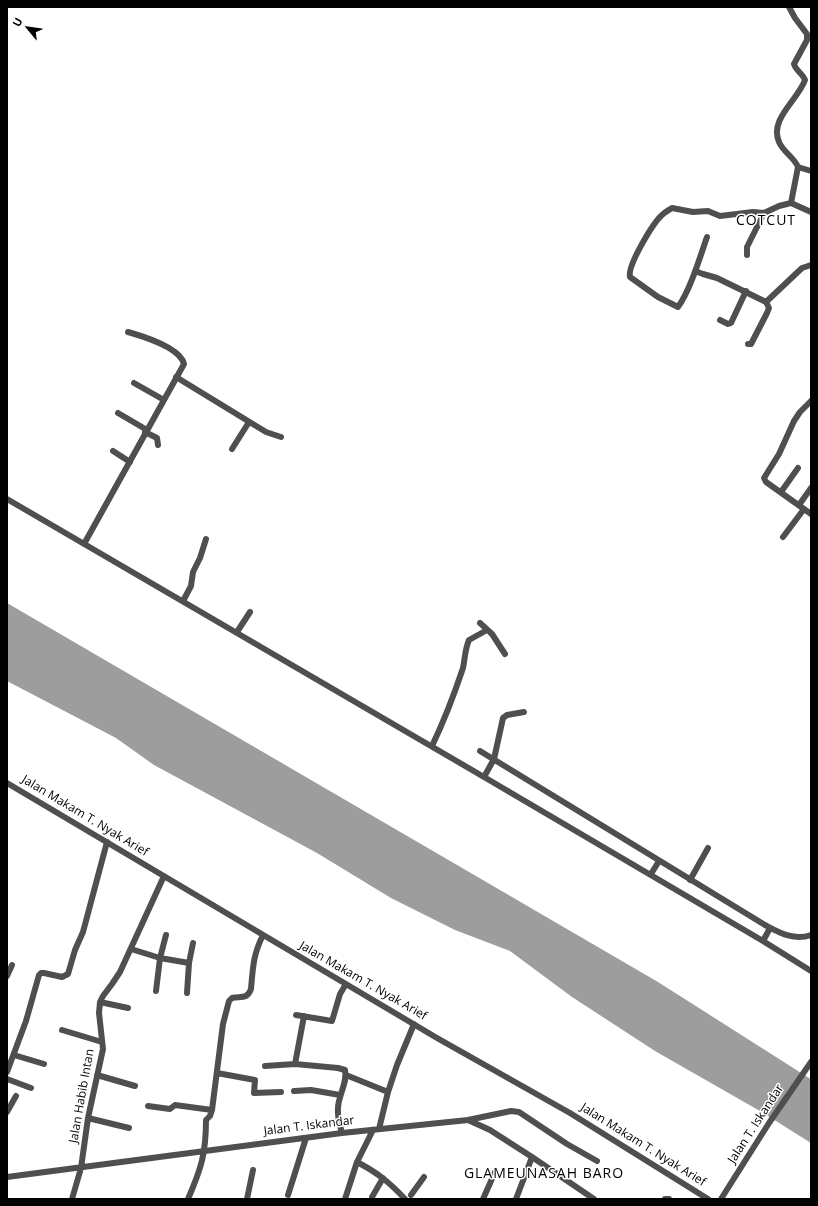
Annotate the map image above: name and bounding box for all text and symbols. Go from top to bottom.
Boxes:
north arrow [8,8,48,48]
text: U [8,15,26,29]
district label: COTCUT [736,213,796,229]
street label: Jalan Makam T. Nyak Arief [19,772,151,860]
street label: Jalan Makam T. Nyak Arief [297,939,429,1023]
street label: Jalan Habib Intan [67,1048,97,1144]
street label: Jalan T. Iskandar [725,1082,787,1166]
street label: Jalan Makam T. Nyak Arief [578,1100,708,1190]
street label: Jalan T. Iskandar [263,1113,355,1139]
district label: GLAMEUNASAH BARO [464,1166,624,1182]

